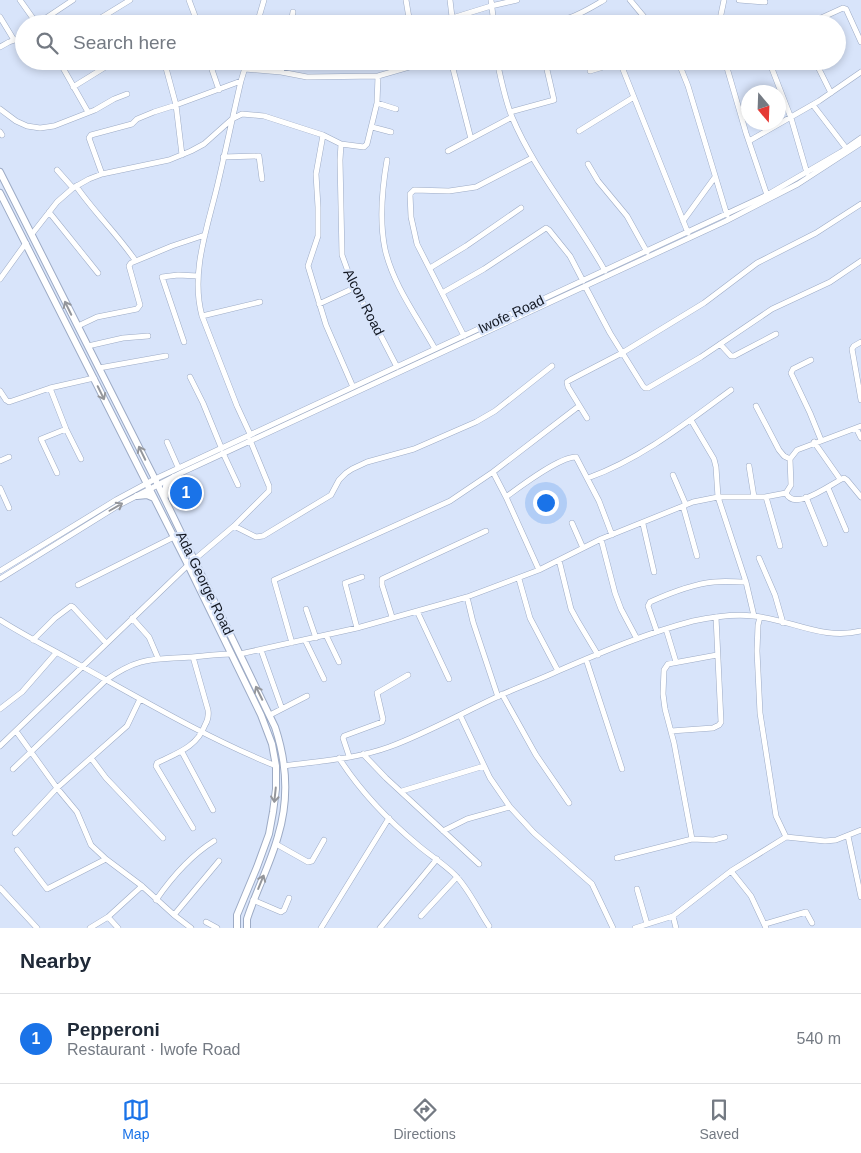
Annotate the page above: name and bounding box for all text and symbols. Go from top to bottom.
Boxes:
search box [15,15,846,70]
icon: search [33,29,61,57]
text: Search here [73,32,177,53]
north arrow [741,85,786,130]
street label: Alcon Road [340,266,388,338]
street label: Iwofe Road [476,292,546,336]
one-way arrow [63,301,73,316]
one-way arrow [97,385,106,400]
one-way arrow [137,446,146,461]
pin: 1 [170,474,202,512]
your location [533,490,559,516]
one-way arrow [108,502,122,512]
street label: Ada George Road [173,529,237,637]
one-way arrow [254,686,264,701]
one-way arrow [270,787,280,803]
one-way arrow [256,875,266,890]
text: Nearby [20,949,91,972]
text: Pepperoni [67,1019,160,1040]
text: 1 [32,1030,40,1047]
text: 540 m [797,1030,841,1047]
text: Restaurant · Iwofe Road [67,1041,240,1058]
tab: Map [122,1096,150,1142]
tab: Directions [394,1096,456,1142]
tab: Saved [699,1096,739,1142]

